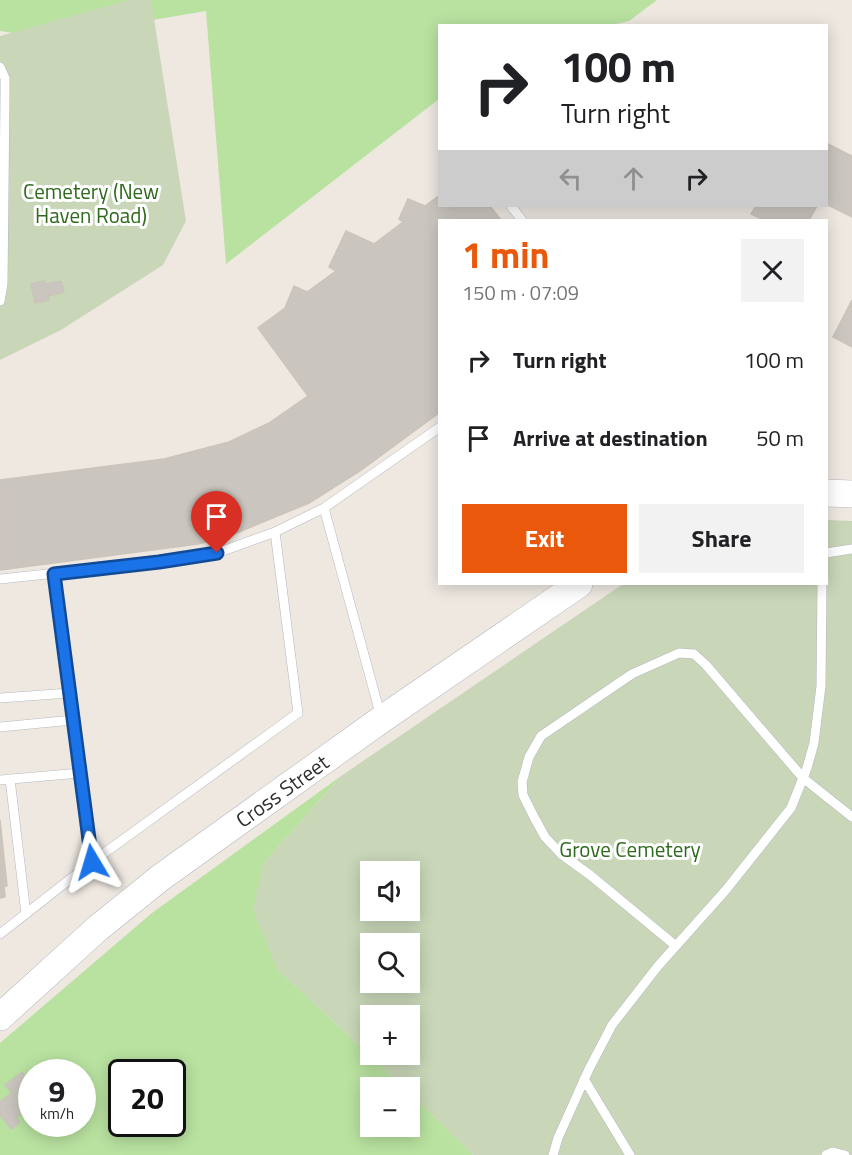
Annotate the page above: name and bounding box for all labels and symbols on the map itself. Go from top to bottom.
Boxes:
park label: Cemetery (New Haven Road) [23,175,159,231]
pin [191,491,242,553]
street label: Cross Street [229,746,336,835]
position arrow [60,830,124,894]
park label: Grove Cemetery [559,833,701,865]
speed limit sign: 20 [108,1059,186,1137]

